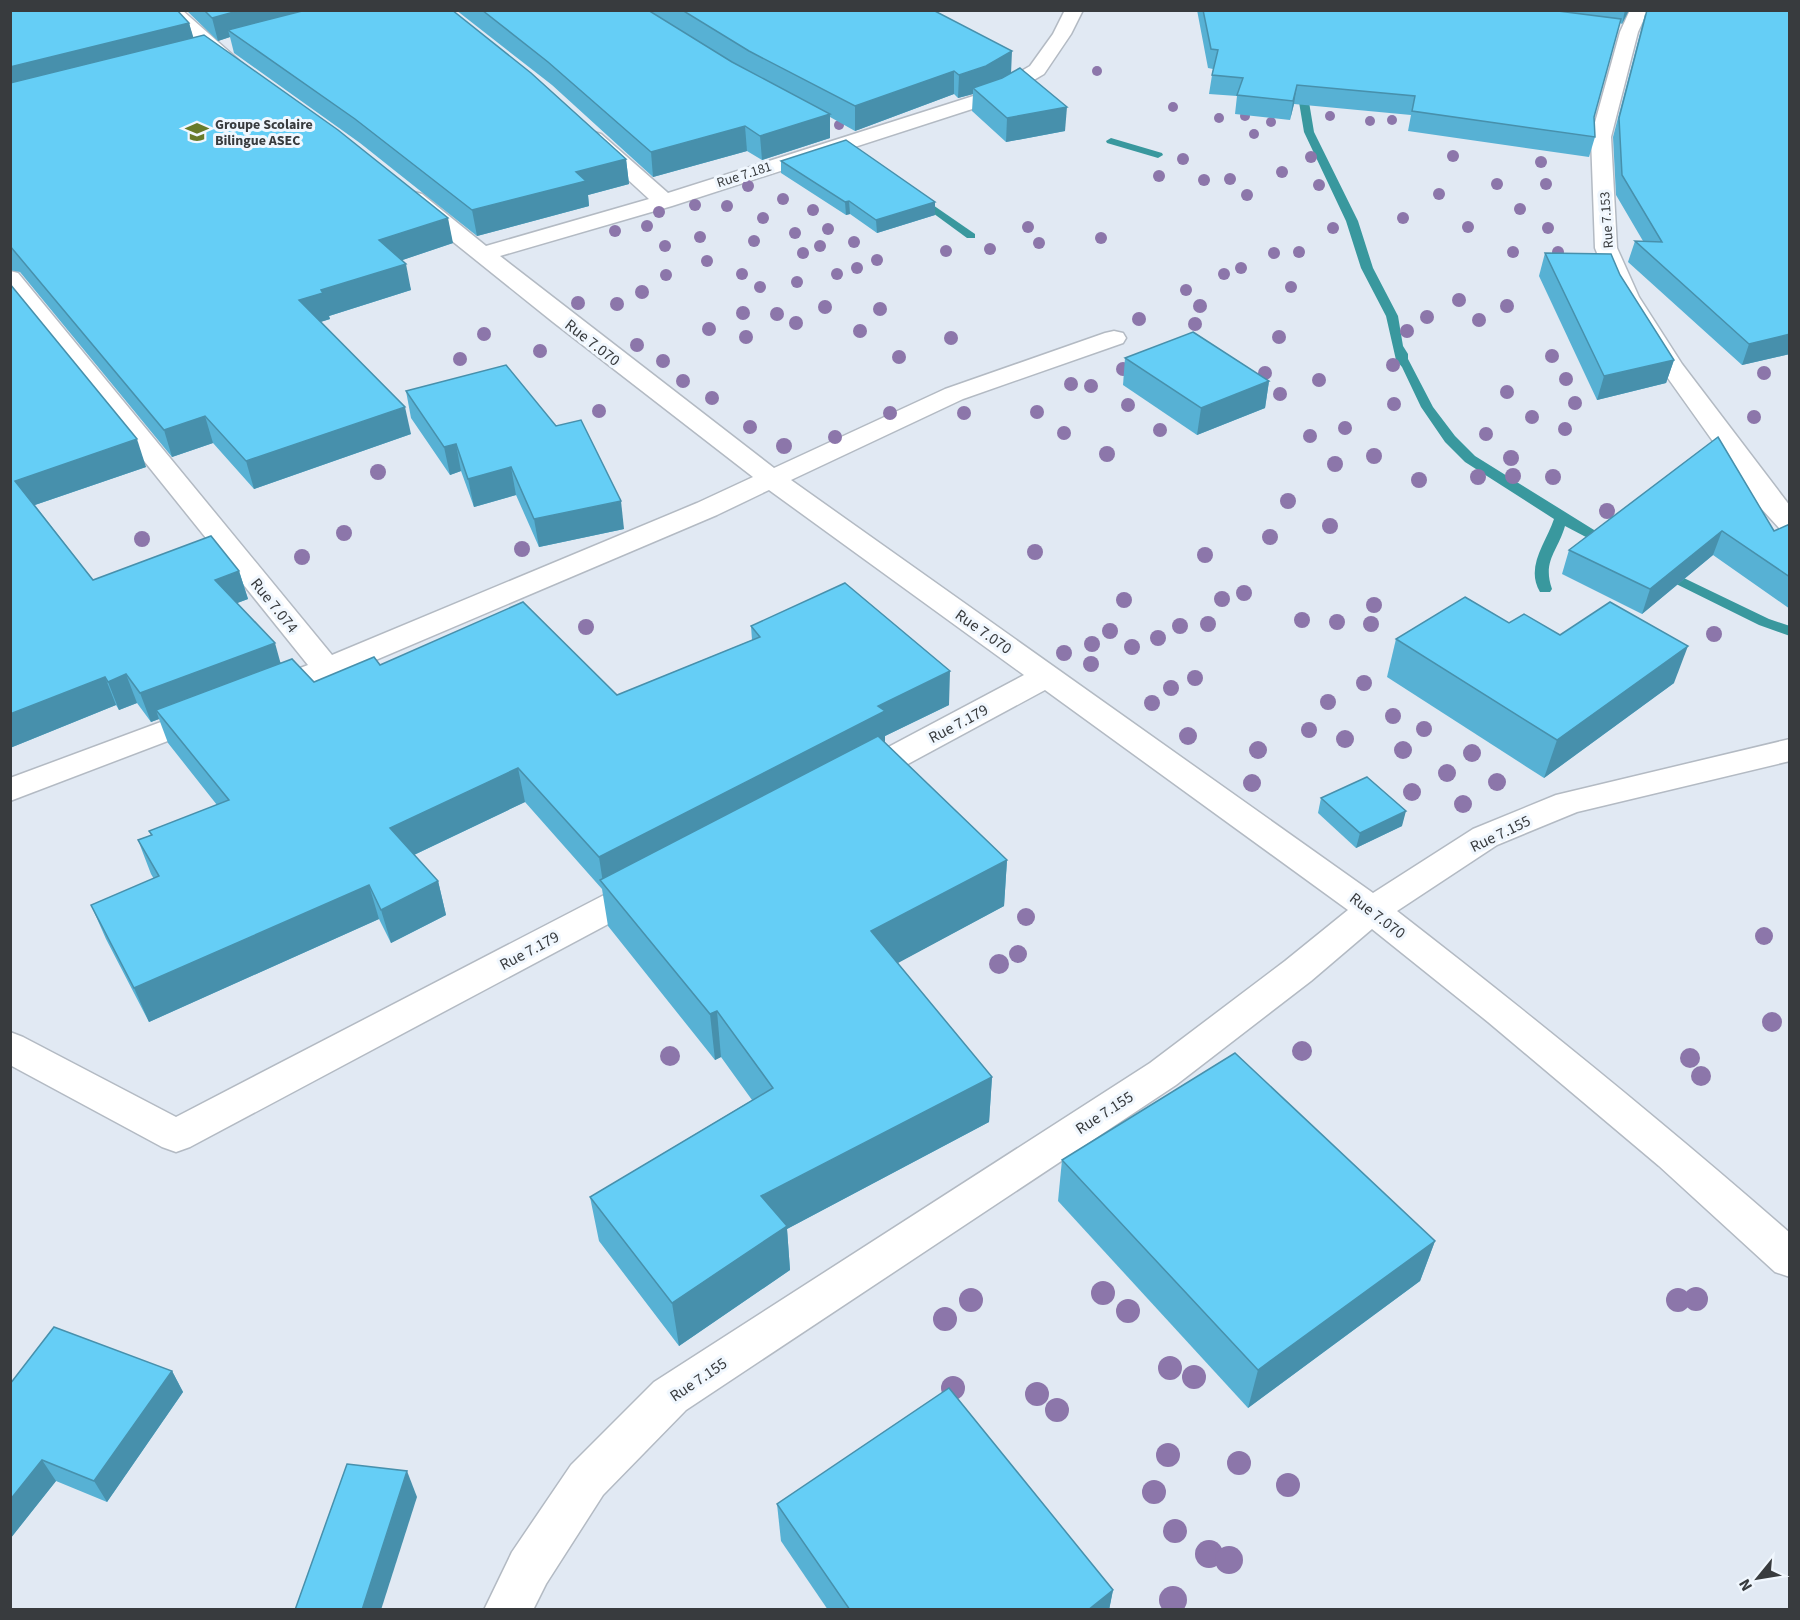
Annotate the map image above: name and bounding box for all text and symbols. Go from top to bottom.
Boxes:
place label: Groupe Scolaire Bilingue ASEC [215,115,313,151]
school or university icon: Groupe Scolaire Bilingue ASEC [184,119,210,145]
street label: Rue 7.181 [714,157,774,193]
street label: Rue 7.153 [1595,191,1619,249]
street label: Rue 7.070 [560,314,625,371]
street label: Rue 7.074 [245,574,303,638]
street label: Rue 7.070 [951,604,1016,659]
street label: Rue 7.179 [925,699,992,749]
street label: Rue 7.155 [1467,810,1534,858]
street label: Rue 7.070 [1345,888,1410,944]
street label: Rue 7.179 [496,926,563,976]
street label: Rue 7.155 [1071,1086,1138,1140]
street label: Rue 7.155 [666,1353,732,1407]
north arrow [1728,1548,1788,1608]
text: N [1734,1575,1758,1595]

